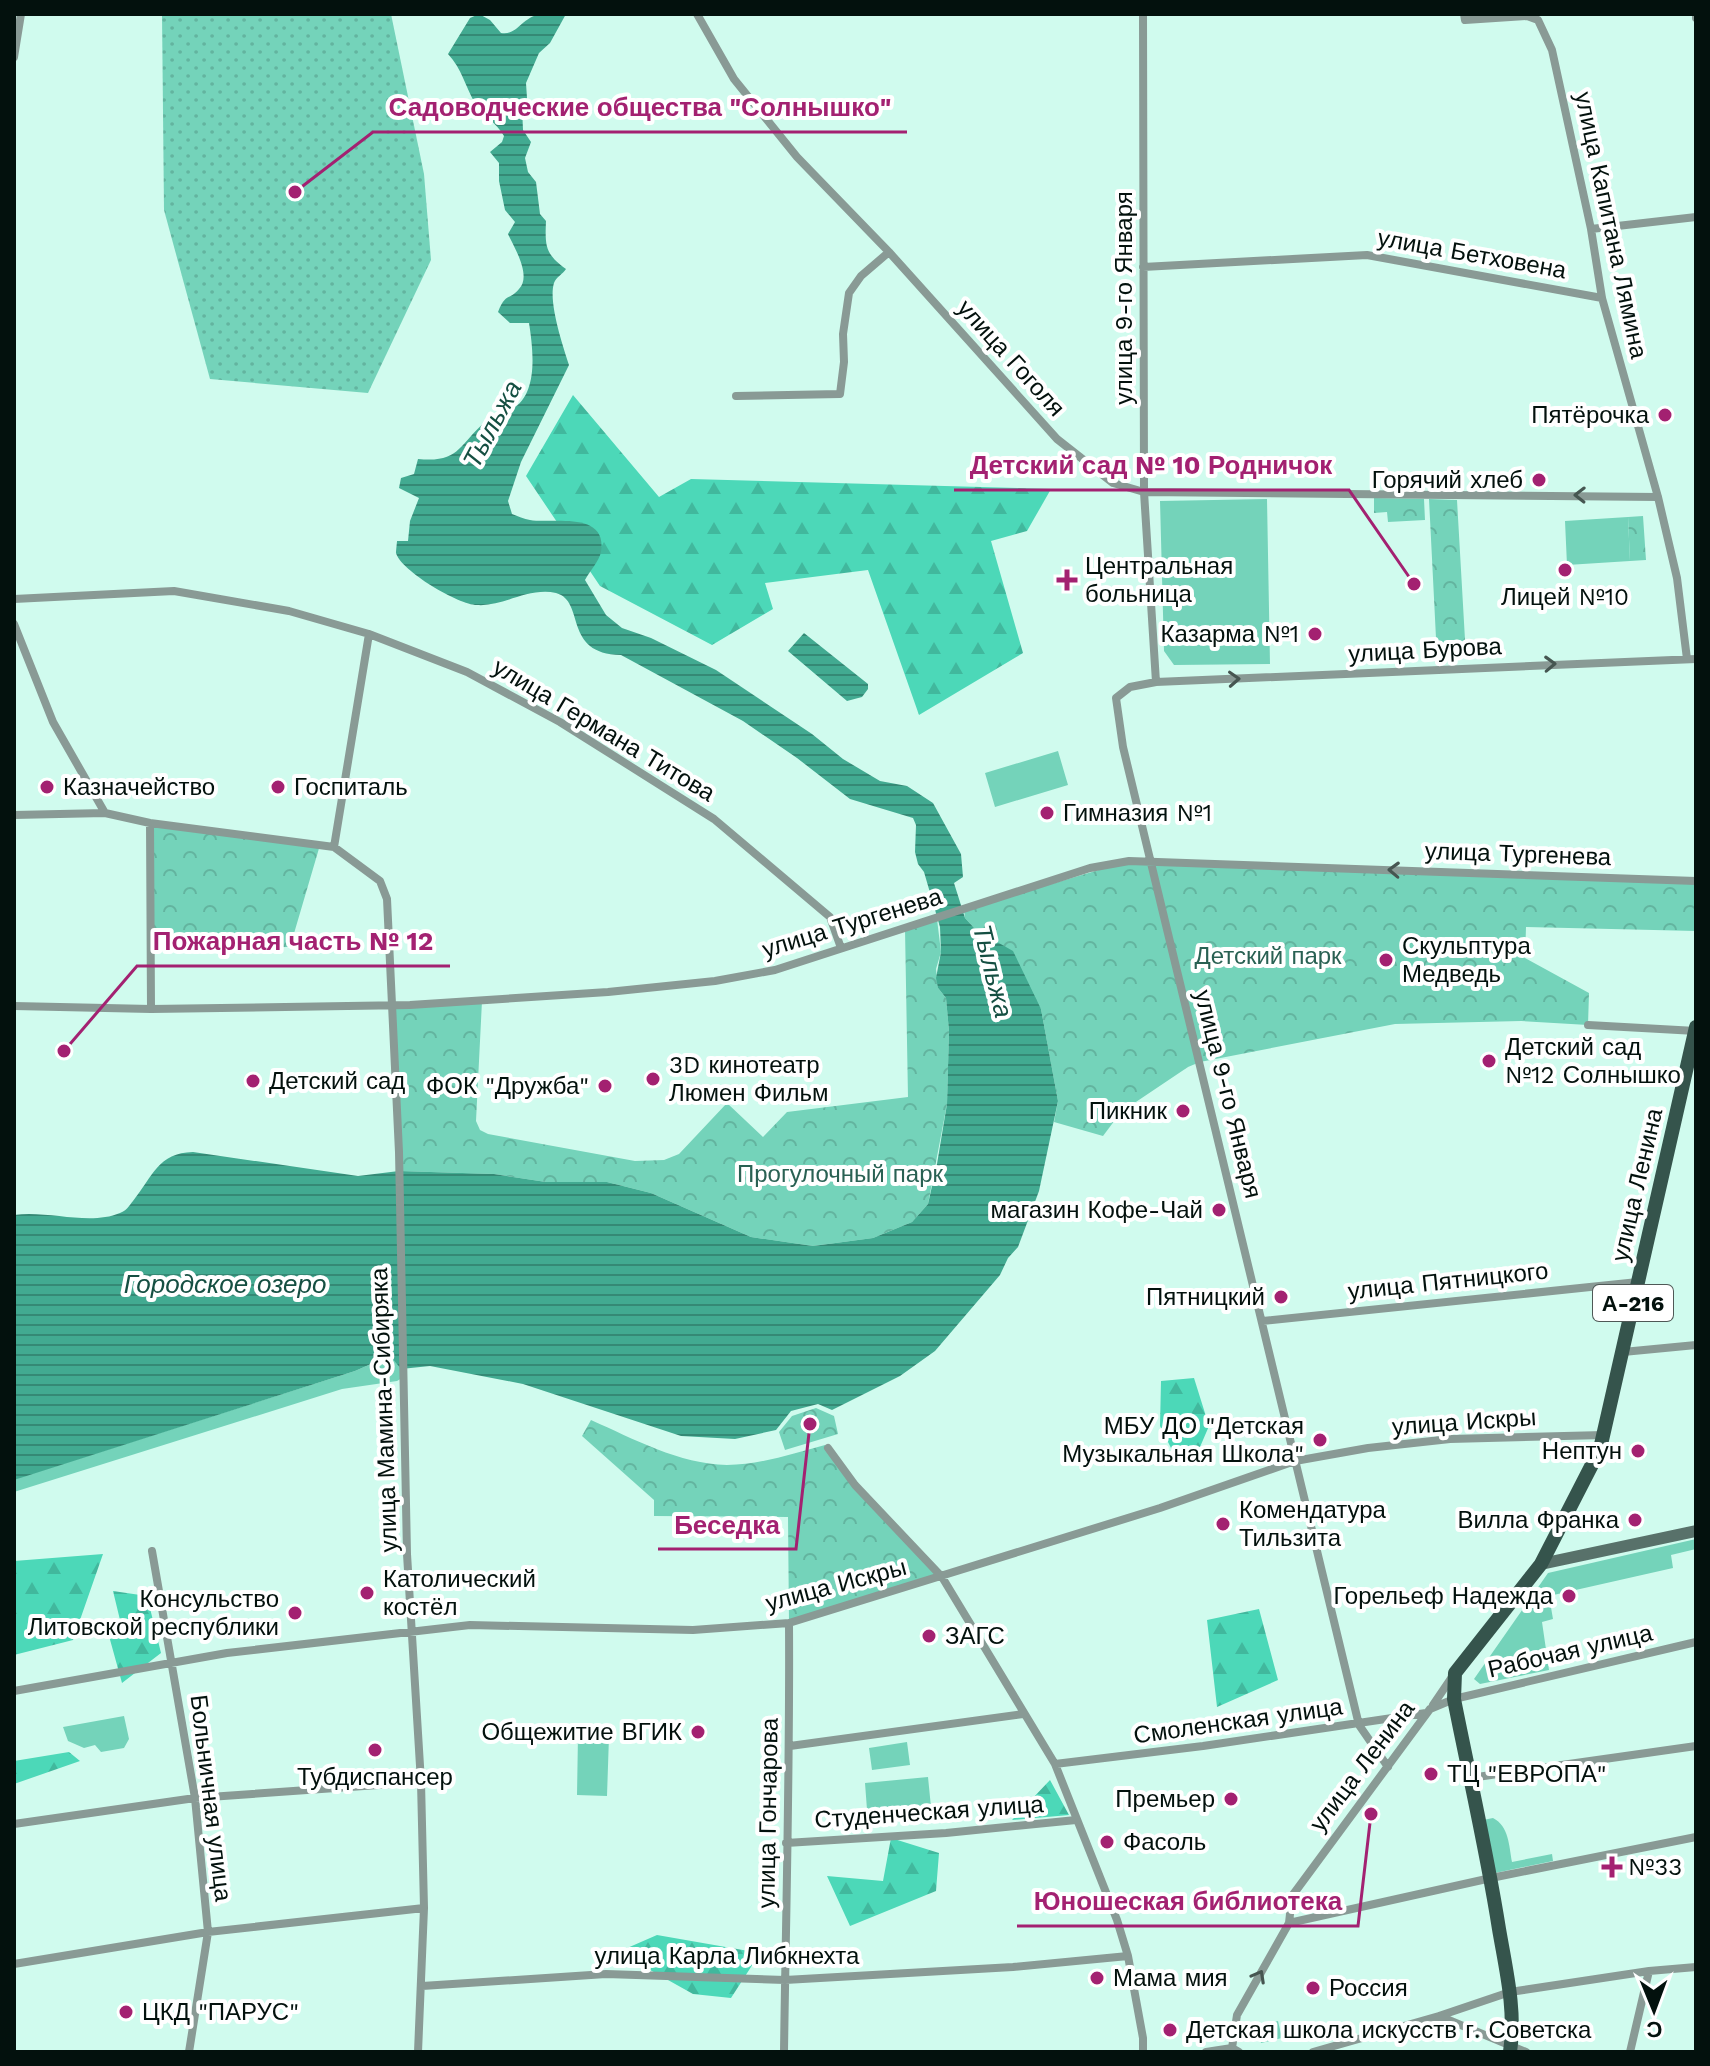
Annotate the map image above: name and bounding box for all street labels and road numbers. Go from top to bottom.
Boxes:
street label: улица Капитана Лямина [1569,89,1653,362]
street label: улица 9-го Января [1110,191,1138,405]
street label: улица Бетховена [1376,224,1569,284]
street label: улица Гоголя [951,294,1071,422]
street label: улица Бурова [1348,632,1503,668]
street label: улица Германа Титова [488,653,721,808]
street label: улица Тургенева [1424,837,1612,871]
street label: улица Тургенева [759,882,946,964]
street label: улица 9-го Января [1189,987,1267,1201]
street label: улица Ленина [1606,1105,1668,1264]
street label: улица Пятницкого [1346,1257,1550,1305]
street label: улица Мамина-Сибиряка [365,1267,403,1553]
road number: А-216 [1593,1285,1673,1321]
street label: улица Искры [1391,1403,1537,1441]
street label: улица Искры [763,1553,909,1617]
street label: Рабочая улица [1485,1618,1656,1684]
street label: Смоленская улица [1132,1692,1345,1750]
street label: Больничная улица [184,1693,238,1904]
street label: улица Ленина [1304,1695,1421,1837]
street label: улица Гончарова [752,1717,784,1908]
street label: Студенческая улица [813,1790,1045,1834]
street label: улица Карла Либкнехта [595,1942,860,1970]

